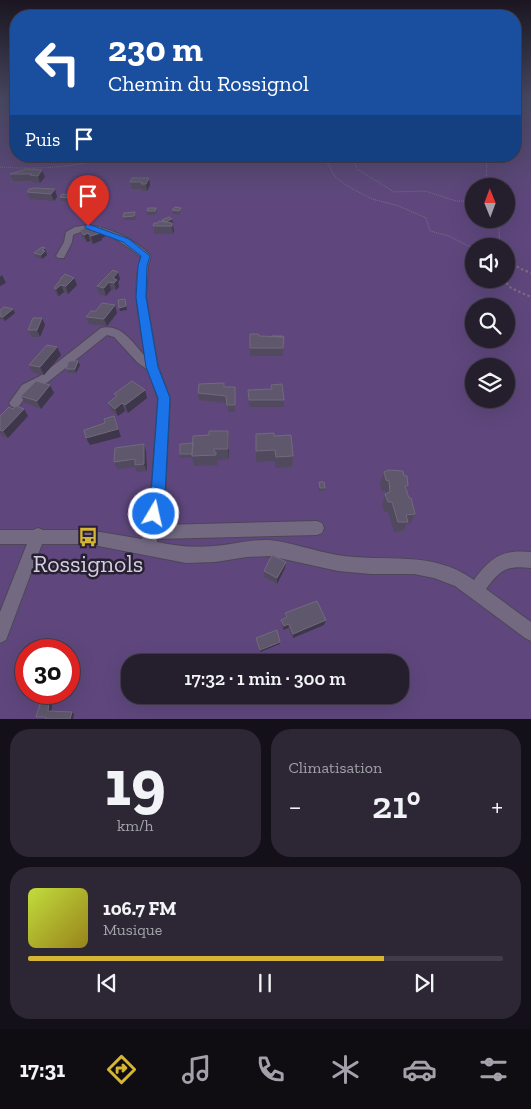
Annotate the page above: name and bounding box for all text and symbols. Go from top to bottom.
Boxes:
text: 230 m [108,28,203,70]
icon: left [25,30,90,95]
text: Chemin du Rossignol [108,70,309,97]
icon: arrive [70,125,98,153]
text: Puis [25,128,60,151]
pin [67,175,109,226]
north arrow [465,178,515,228]
map controls [465,178,515,408]
icon: arrive [74,182,102,210]
button: sound [465,238,515,288]
button: search [465,298,515,348]
button: layers [465,358,515,408]
position arrow [127,487,179,539]
bus stop icon: Rossignols [77,526,99,548]
place label: Rossignols [33,549,143,578]
speed limit sign: 30 [15,639,80,704]
text: 17:32 · 1 min · 300 m [184,667,346,690]
text: 19 [105,744,166,822]
text: Climatisation [289,758,382,777]
text: 21° [372,782,421,828]
text: − [289,790,302,823]
text: + [491,790,503,823]
text: km/h [117,816,154,835]
text: 106.7 FM [103,897,176,920]
text: Musique [103,920,162,939]
icon: previous [93,969,121,997]
icon: pause [251,969,279,997]
icon: next [410,969,438,997]
icon: directions [104,1052,139,1087]
icon: music [179,1052,214,1087]
icon: phone [253,1052,288,1087]
icon: climate [328,1052,363,1087]
icon: car [402,1052,437,1087]
icon: filters [476,1052,511,1087]
text: 17:31 [20,1056,65,1083]

